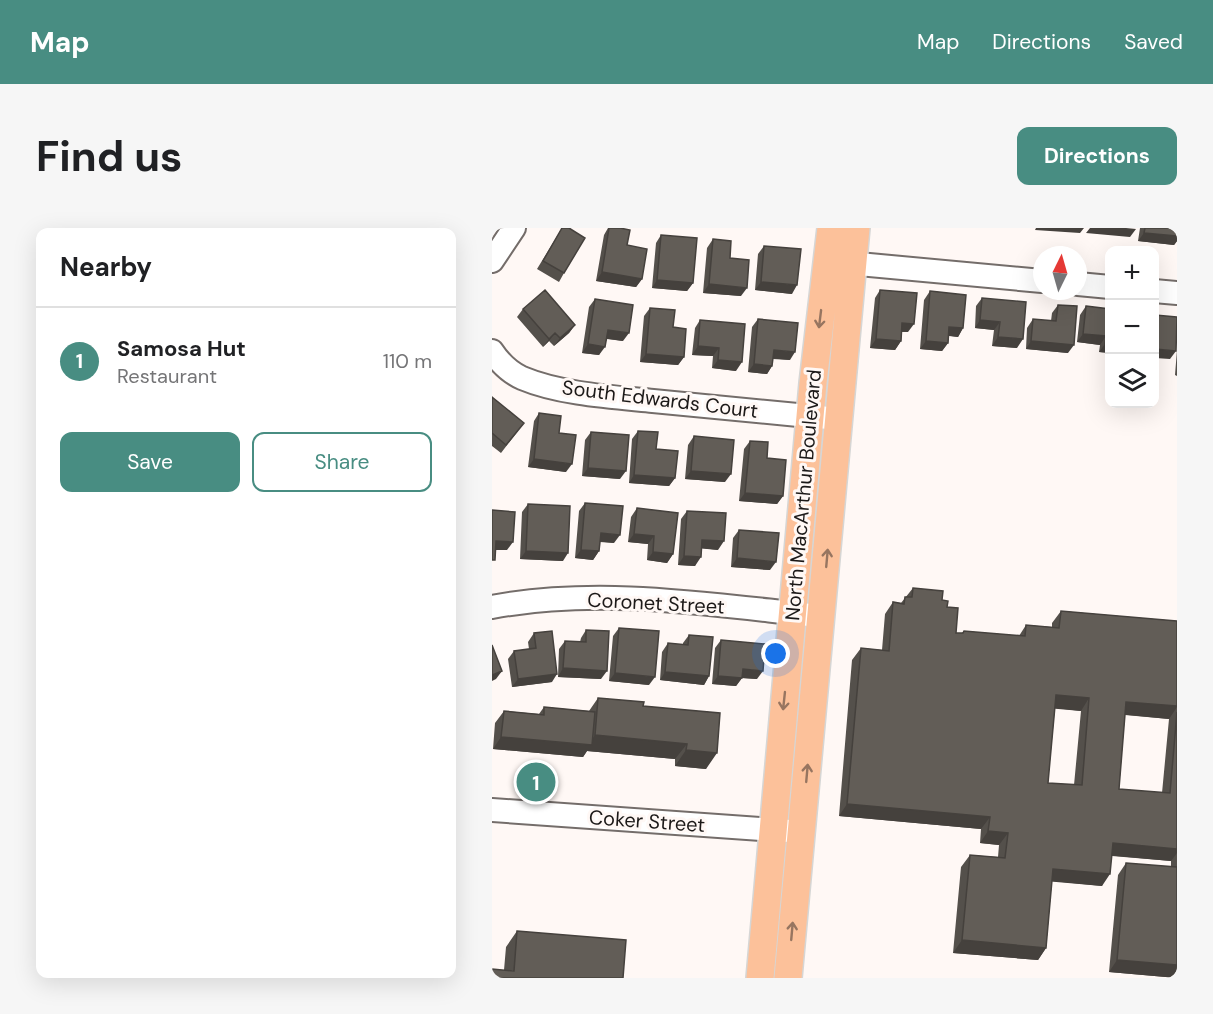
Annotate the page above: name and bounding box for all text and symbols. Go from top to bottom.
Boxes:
text: Map [30,24,90,61]
text: Map [917,28,959,56]
text: Directions [992,28,1091,56]
text: Saved [1124,28,1183,56]
button: Directions [1017,127,1177,185]
text: Find us [36,129,182,184]
north arrow [1033,246,1087,300]
map controls [1105,246,1159,408]
button: + [1105,246,1159,300]
text: Nearby [60,250,152,284]
button: − [1105,300,1159,354]
one-way arrow [814,308,825,328]
text: Samosa Hut [117,334,246,363]
text: 1 [76,348,83,374]
text: 110 m [383,348,432,374]
button: layers [1105,354,1159,408]
text: Restaurant [117,363,217,389]
street label: North MacArthur Boulevard [779,368,827,622]
street label: South Edwards Court [561,374,760,424]
button: Save [60,432,240,492]
button: Share [252,432,432,492]
one-way arrow [822,548,833,568]
street label: Coronet Street [587,586,725,620]
your location [761,639,790,668]
one-way arrow [778,690,789,710]
pin: 1 [516,760,555,804]
one-way arrow [802,764,813,784]
street label: Coker Street [588,804,706,838]
one-way arrow [787,922,798,942]

